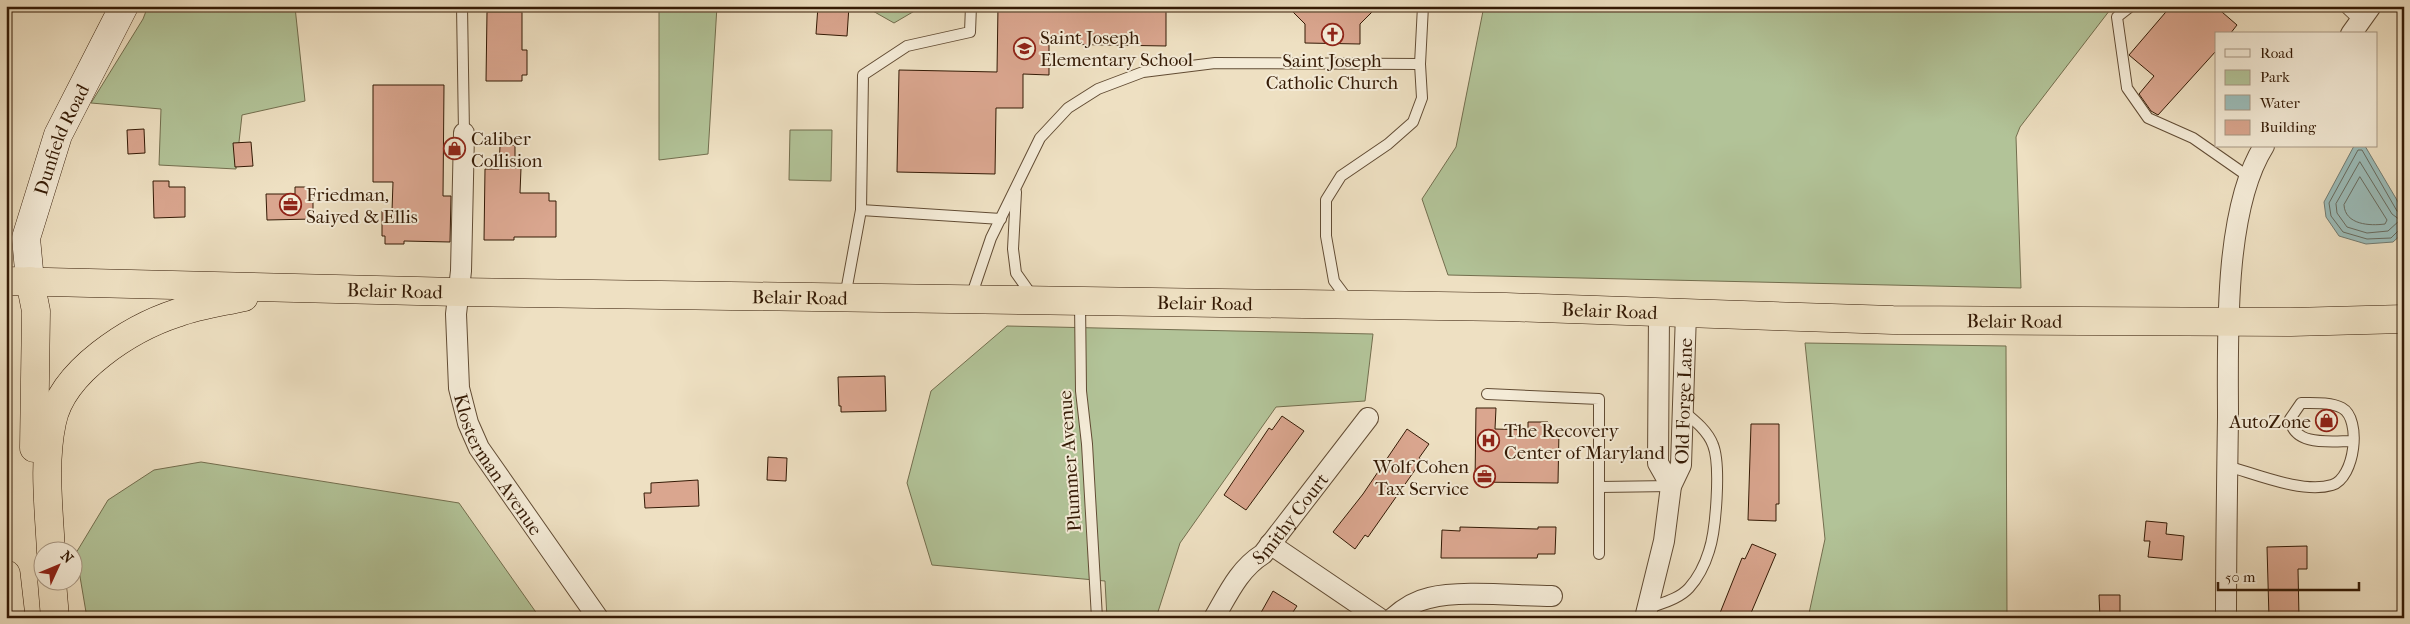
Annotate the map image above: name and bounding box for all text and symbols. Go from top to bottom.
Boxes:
church icon: Saint Joseph Catholic Church [1320,22,1344,46]
place label: Saint Joseph Elementary School [1040,27,1193,71]
legend [2215,32,2378,148]
school or university icon: Saint Joseph Elementary School [1012,36,1036,60]
text: Road [2260,44,2294,62]
place label: Saint Joseph Catholic Church [1266,50,1399,94]
text: Park [2260,68,2290,86]
street label: Dunfield Road [30,80,94,198]
text: Water [2259,94,2300,112]
text: Building [2260,118,2317,136]
place label: Caliber Collision [471,128,542,172]
shop icon: Caliber Collision [443,137,467,161]
place label: Friedman, Saiyed & Ellis [306,184,418,228]
office icon: Friedman, Saiyed & Ellis [278,193,302,217]
street label: Belair Road [347,279,444,304]
street label: Belair Road [752,286,849,310]
street label: Belair Road [1157,292,1254,315]
street label: Belair Road [1561,299,1659,324]
street label: Belair Road [1967,310,2063,333]
street label: Old Forge Lane [1671,337,1697,465]
street label: Plummer Avenue [1054,389,1086,532]
street label: Klosterman Avenue [449,391,547,540]
shop icon: AutoZone [2315,409,2339,433]
place label: AutoZone [2228,411,2311,433]
place label: The Recovery Center of Maryland [1504,420,1666,464]
hospital icon: The Recovery Center of Maryland [1476,429,1500,453]
place label: Wolf Cohen Tax Service [1372,456,1469,500]
office icon: Wolf Cohen Tax Service [1473,465,1497,489]
street label: Smithy Court [1248,469,1333,570]
north arrow [32,542,82,592]
text: N [57,548,77,567]
scale bar [2218,559,2359,591]
text: 50 m [2225,568,2256,586]

